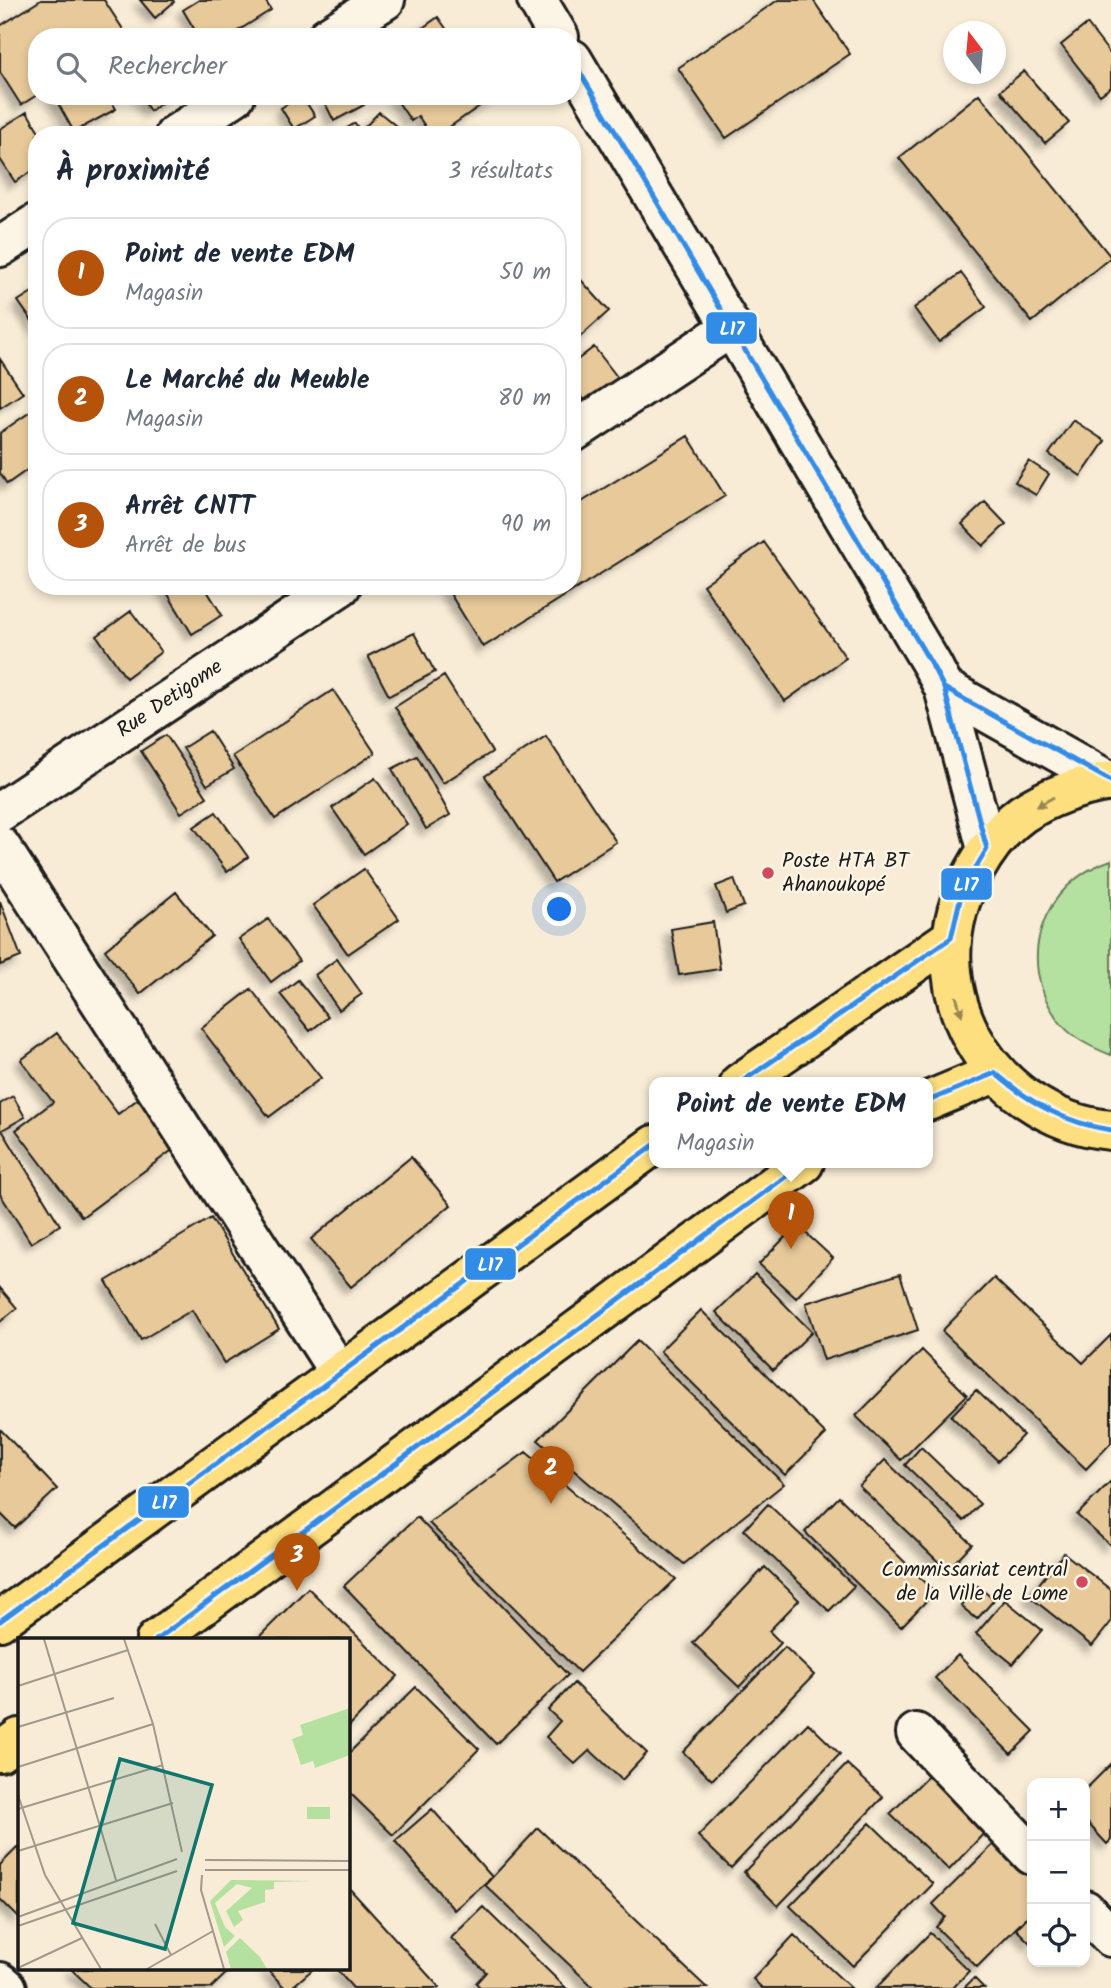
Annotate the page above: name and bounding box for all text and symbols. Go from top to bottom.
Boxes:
north arrow [943,21,1006,84]
search box [28,28,581,105]
text: Rechercher [108,46,227,88]
icon: search [52,48,90,86]
text: À proximité [56,148,209,196]
text: 3 résultats [448,154,553,190]
text: Point de vente EDM [125,234,355,276]
text: 1 [78,255,84,291]
text: 50 m [500,255,551,291]
text: Magasin [125,276,203,312]
line badge: L17 [705,311,758,345]
text: L17 [719,315,746,345]
text: Le Marché du Meuble [125,360,369,402]
text: 2 [74,381,88,417]
text: 80 m [498,381,551,417]
text: Magasin [125,402,203,438]
text: Arrêt CNTT [125,486,254,528]
text: 3 [75,507,87,543]
text: 90 m [501,507,551,543]
text: Arrêt de bus [125,528,246,564]
street label: Rue Detigome [110,651,230,747]
one-way arrow [1035,796,1055,808]
place label: Poste HTA BT Ahanoukopé [782,845,911,902]
marker: Poste HTA BT Ahanoukopé [760,865,776,881]
line badge: L17 [940,867,993,901]
text: L17 [953,871,980,901]
your location [542,892,576,926]
one-way arrow [955,995,965,1016]
popup [649,1077,933,1168]
text: Point de vente EDM [676,1084,906,1126]
text: Magasin [676,1126,754,1162]
pin: 1 [768,1191,814,1249]
line badge: L17 [464,1247,517,1281]
text: L17 [477,1251,504,1281]
pin: 2 [528,1446,574,1504]
line badge: L17 [137,1485,190,1519]
text: L17 [151,1489,178,1519]
pin: 3 [274,1533,320,1591]
place label: Commissariat central de la Ville de Lome [881,1554,1069,1611]
marker: Commissariat central de la Ville de Lome [1074,1574,1090,1590]
inset map [18,1638,350,1970]
map controls [1027,1778,1090,1967]
button: + [1027,1778,1090,1841]
button: − [1027,1841,1090,1904]
button: locate [1027,1904,1090,1967]

